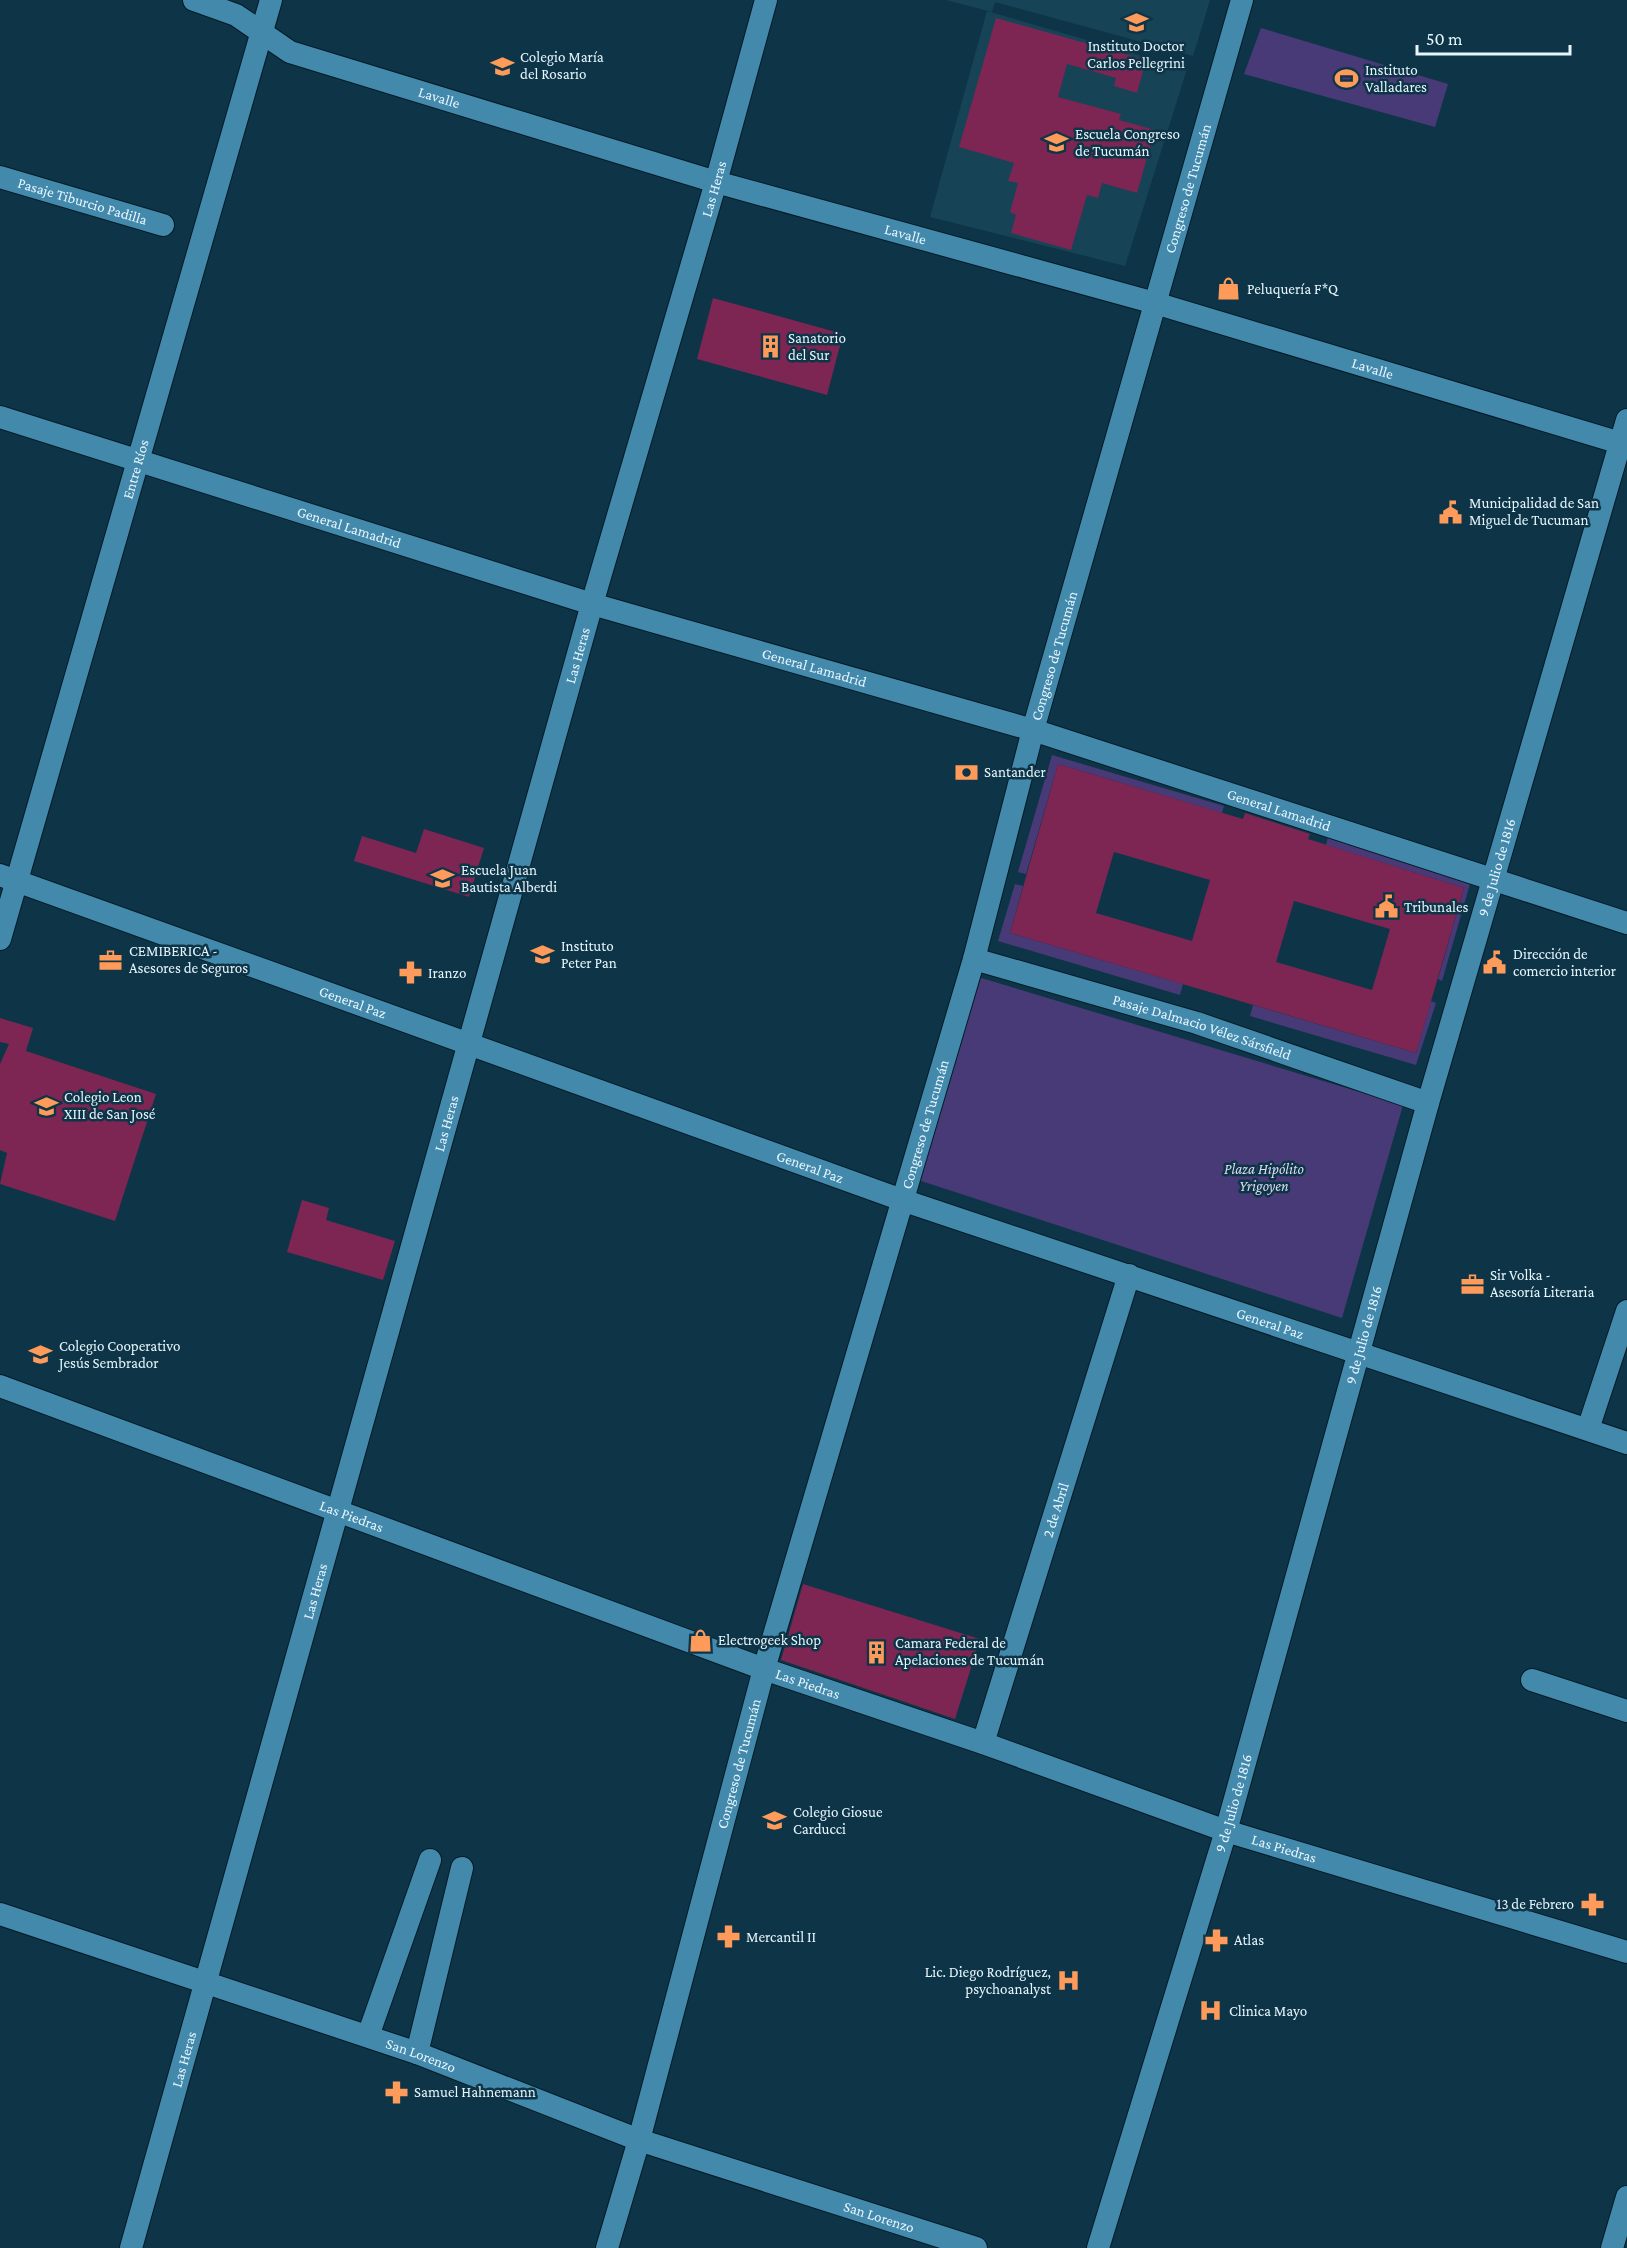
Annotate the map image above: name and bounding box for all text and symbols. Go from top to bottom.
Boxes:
school or university icon: Instituto Doctor Carlos Pellegrini [1123,9,1149,35]
scale bar [1417,18,1570,56]
text: 50 m [1426,29,1463,49]
place label: Instituto Doctor Carlos Pellegrini [1087,38,1185,72]
place label: Colegio María del Rosario [520,49,604,82]
school or university icon: Colegio María del Rosario [489,53,515,79]
place label: Instituto Valladares [1365,62,1427,95]
sports icon: Instituto Valladares [1334,66,1360,92]
street label: Lavalle [416,84,462,112]
street label: Congreso de Tucumán [1162,122,1214,255]
place label: Escuela Congreso de Tucumán [1075,126,1180,159]
school or university icon: Escuela Congreso de Tucumán [1044,130,1070,156]
street label: Las Heras [698,159,729,219]
street label: Pasaje Tiburcio Padilla [16,175,149,228]
street label: Lavalle [883,221,929,248]
shop icon: Peluquería F*Q [1216,276,1242,302]
place label: Peluquería F*Q [1247,281,1339,298]
place label: Sanatorio del Sur [788,330,846,363]
building icon: Sanatorio del Sur [757,334,783,360]
street label: Lavalle [1350,355,1396,382]
street label: Entre Ríos [119,437,152,501]
place label: Municipalidad de San Miguel de Tucuman [1469,495,1599,529]
public building icon: Municipalidad de San Miguel de Tucuman [1438,499,1464,525]
street label: General Lamadrid [295,503,403,551]
street label: Congreso de Tucumán [1028,589,1080,722]
street label: Las Heras [562,625,593,685]
street label: General Lamadrid [760,645,869,690]
bank icon: Santander [953,759,979,785]
place label: Santander [984,764,1046,780]
street label: General Lamadrid [1225,786,1333,834]
street label: 9 de Julio de 1816 [1475,817,1518,918]
place label: Escuela Juan Bautista Alberdi [461,862,557,895]
school or university icon: Escuela Juan Bautista Alberdi [430,866,456,892]
public building icon: Tribunales [1373,894,1399,920]
place label: Tribunales [1404,899,1469,915]
place label: Instituto Peter Pan [561,938,617,971]
school or university icon: Instituto Peter Pan [530,942,556,968]
place label: CEMIBERICA - Asesores de Seguros [129,943,248,977]
place label: Dirección de comercio interior [1513,946,1617,979]
office icon: CEMIBERICA - Asesores de Seguros [98,947,124,973]
public building icon: Dirección de comercio interior [1482,950,1508,976]
pharmacy icon: Iranzo [397,960,423,986]
place label: Iranzo [428,965,466,981]
street label: General Paz [317,983,389,1022]
street label: Pasaje Dalmacio Vélez Sársfield [1111,991,1293,1063]
street label: Congreso de Tucumán [898,1058,952,1191]
place label: Colegio Leon XIII de San José [64,1089,156,1123]
school or university icon: Colegio Leon XIII de San José [33,1093,59,1119]
street label: Las Heras [431,1093,462,1153]
street label: General Paz [774,1147,846,1186]
park label: Plaza Hipólito Yrigoyen [1224,1161,1304,1195]
place label: Sir Volka - Asesoría Literaria [1490,1267,1594,1300]
office icon: Sir Volka - Asesoría Literaria [1459,1271,1485,1297]
street label: 9 de Julio de 1816 [1342,1284,1385,1386]
street label: General Paz [1234,1305,1306,1342]
place label: Colegio Cooperativo Jesús Sembrador [57,1338,180,1372]
school or university icon: Colegio Cooperativo Jesús Sembrador [28,1342,54,1368]
street label: 2 de Abril [1040,1481,1072,1540]
street label: Las Piedras [317,1497,386,1535]
street label: Las Heras [300,1561,331,1621]
shop icon: Electrogeek Shop [687,1627,713,1653]
place label: Electrogeek Shop [718,1632,821,1649]
place label: Camara Federal de Apelaciones de Tucumán [895,1635,1044,1669]
building icon: Camara Federal de Apelaciones de Tucumán [864,1639,890,1665]
street label: Las Piedras [774,1666,842,1702]
street label: Congreso de Tucumán [714,1697,764,1830]
street label: 9 de Julio de 1816 [1212,1752,1255,1854]
place label: Colegio Giosue Carducci [793,1804,883,1837]
school or university icon: Colegio Giosue Carducci [762,1808,788,1834]
street label: Las Piedras [1250,1831,1319,1866]
pharmacy icon: 13 de Febrero [1579,1891,1605,1917]
place label: 13 de Febrero [1496,1896,1574,1912]
pharmacy icon: Mercantil II [715,1924,741,1950]
pharmacy icon: Atlas [1203,1927,1229,1953]
place label: Mercantil II [746,1929,816,1945]
place label: Atlas [1234,1932,1264,1948]
place label: Lic. Diego Rodríguez, psychoanalyst [925,1964,1052,1998]
hospital icon: Lic. Diego Rodríguez, psychoanalyst [1056,1968,1082,1994]
hospital icon: Clinica Mayo [1198,1998,1224,2024]
place label: Clinica Mayo [1229,2003,1307,2020]
street label: Las Heras [168,2029,199,2089]
street label: San Lorenzo [384,2035,458,2075]
pharmacy icon: Samuel Hahnemann [383,2079,409,2105]
place label: Samuel Hahnemann [414,2084,536,2100]
street label: San Lorenzo [842,2198,916,2236]

